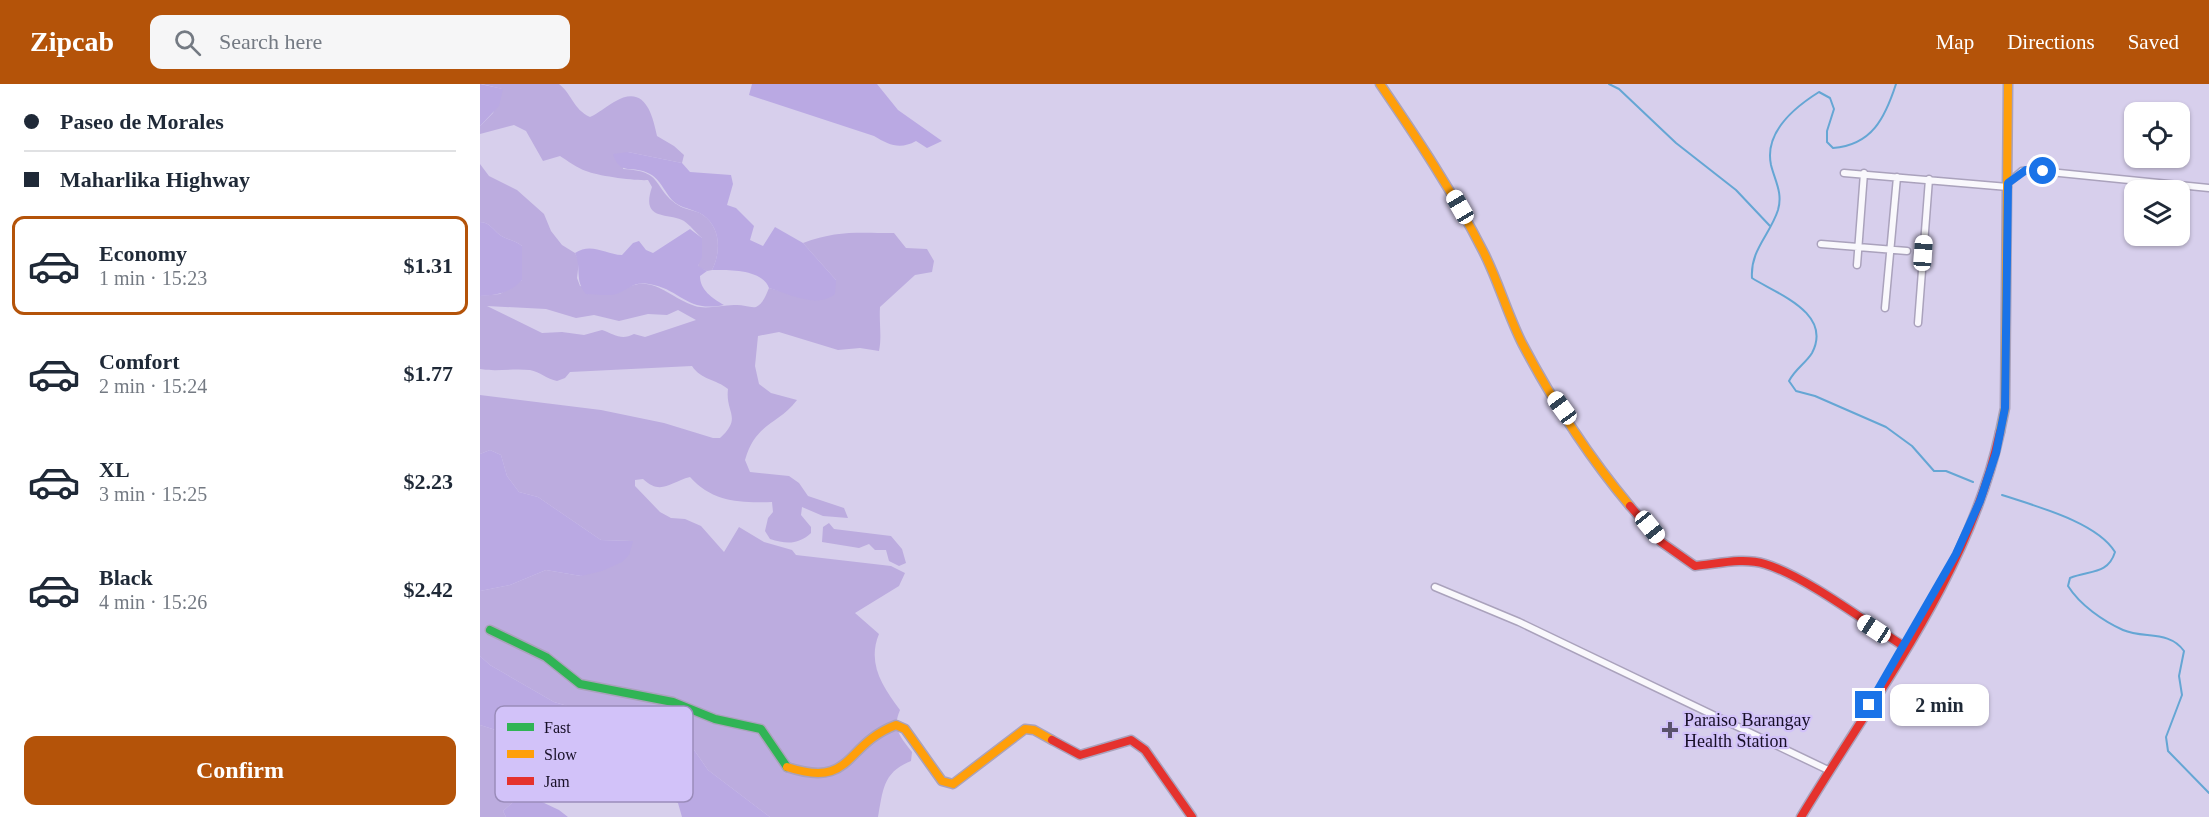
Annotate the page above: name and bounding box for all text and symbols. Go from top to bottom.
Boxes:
search box [150,15,570,69]
text: Zipcab [30,26,114,57]
icon: search [171,26,204,59]
text: Search here [219,29,322,54]
text: Map [1936,30,1974,54]
text: Directions [2007,30,2095,54]
text: Saved [2128,30,2179,54]
map controls [2124,102,2190,246]
button: locate [2124,102,2190,168]
text: Paseo de Morales [60,109,224,134]
route start [2029,157,2056,184]
text: Maharlika Highway [60,167,250,192]
button: layers [2124,180,2190,246]
car [1443,187,1477,227]
car [1913,234,1933,272]
icon: car [27,239,81,293]
text: Economy [99,241,187,266]
text: $1.31 [404,253,453,278]
text: 1 min · 15:23 [99,267,207,289]
icon: car [27,347,81,401]
text: Comfort [99,349,180,374]
text: $1.77 [404,361,453,386]
text: 2 min · 15:24 [99,375,207,397]
car [1544,388,1580,428]
icon: car [27,455,81,509]
text: XL [99,457,130,482]
text: $2.23 [404,469,453,494]
text: 3 min · 15:25 [99,483,207,505]
car [1632,507,1668,547]
icon: car [27,563,81,617]
text: Black [99,565,153,590]
text: $2.42 [404,577,453,602]
text: 4 min · 15:26 [99,591,207,613]
car [1854,612,1894,646]
callout: 2 min [1890,684,1989,726]
route end [1855,691,1882,718]
text: 2 min [1915,694,1964,716]
legend [495,706,693,802]
place label: Paraiso Barangay Health Station [1684,710,1810,751]
text: Fast [544,719,571,736]
marker: Paraiso Barangay Health Station [1661,721,1679,739]
button: Confirm [24,736,456,805]
text: Slow [544,746,577,763]
text: Jam [544,773,570,790]

